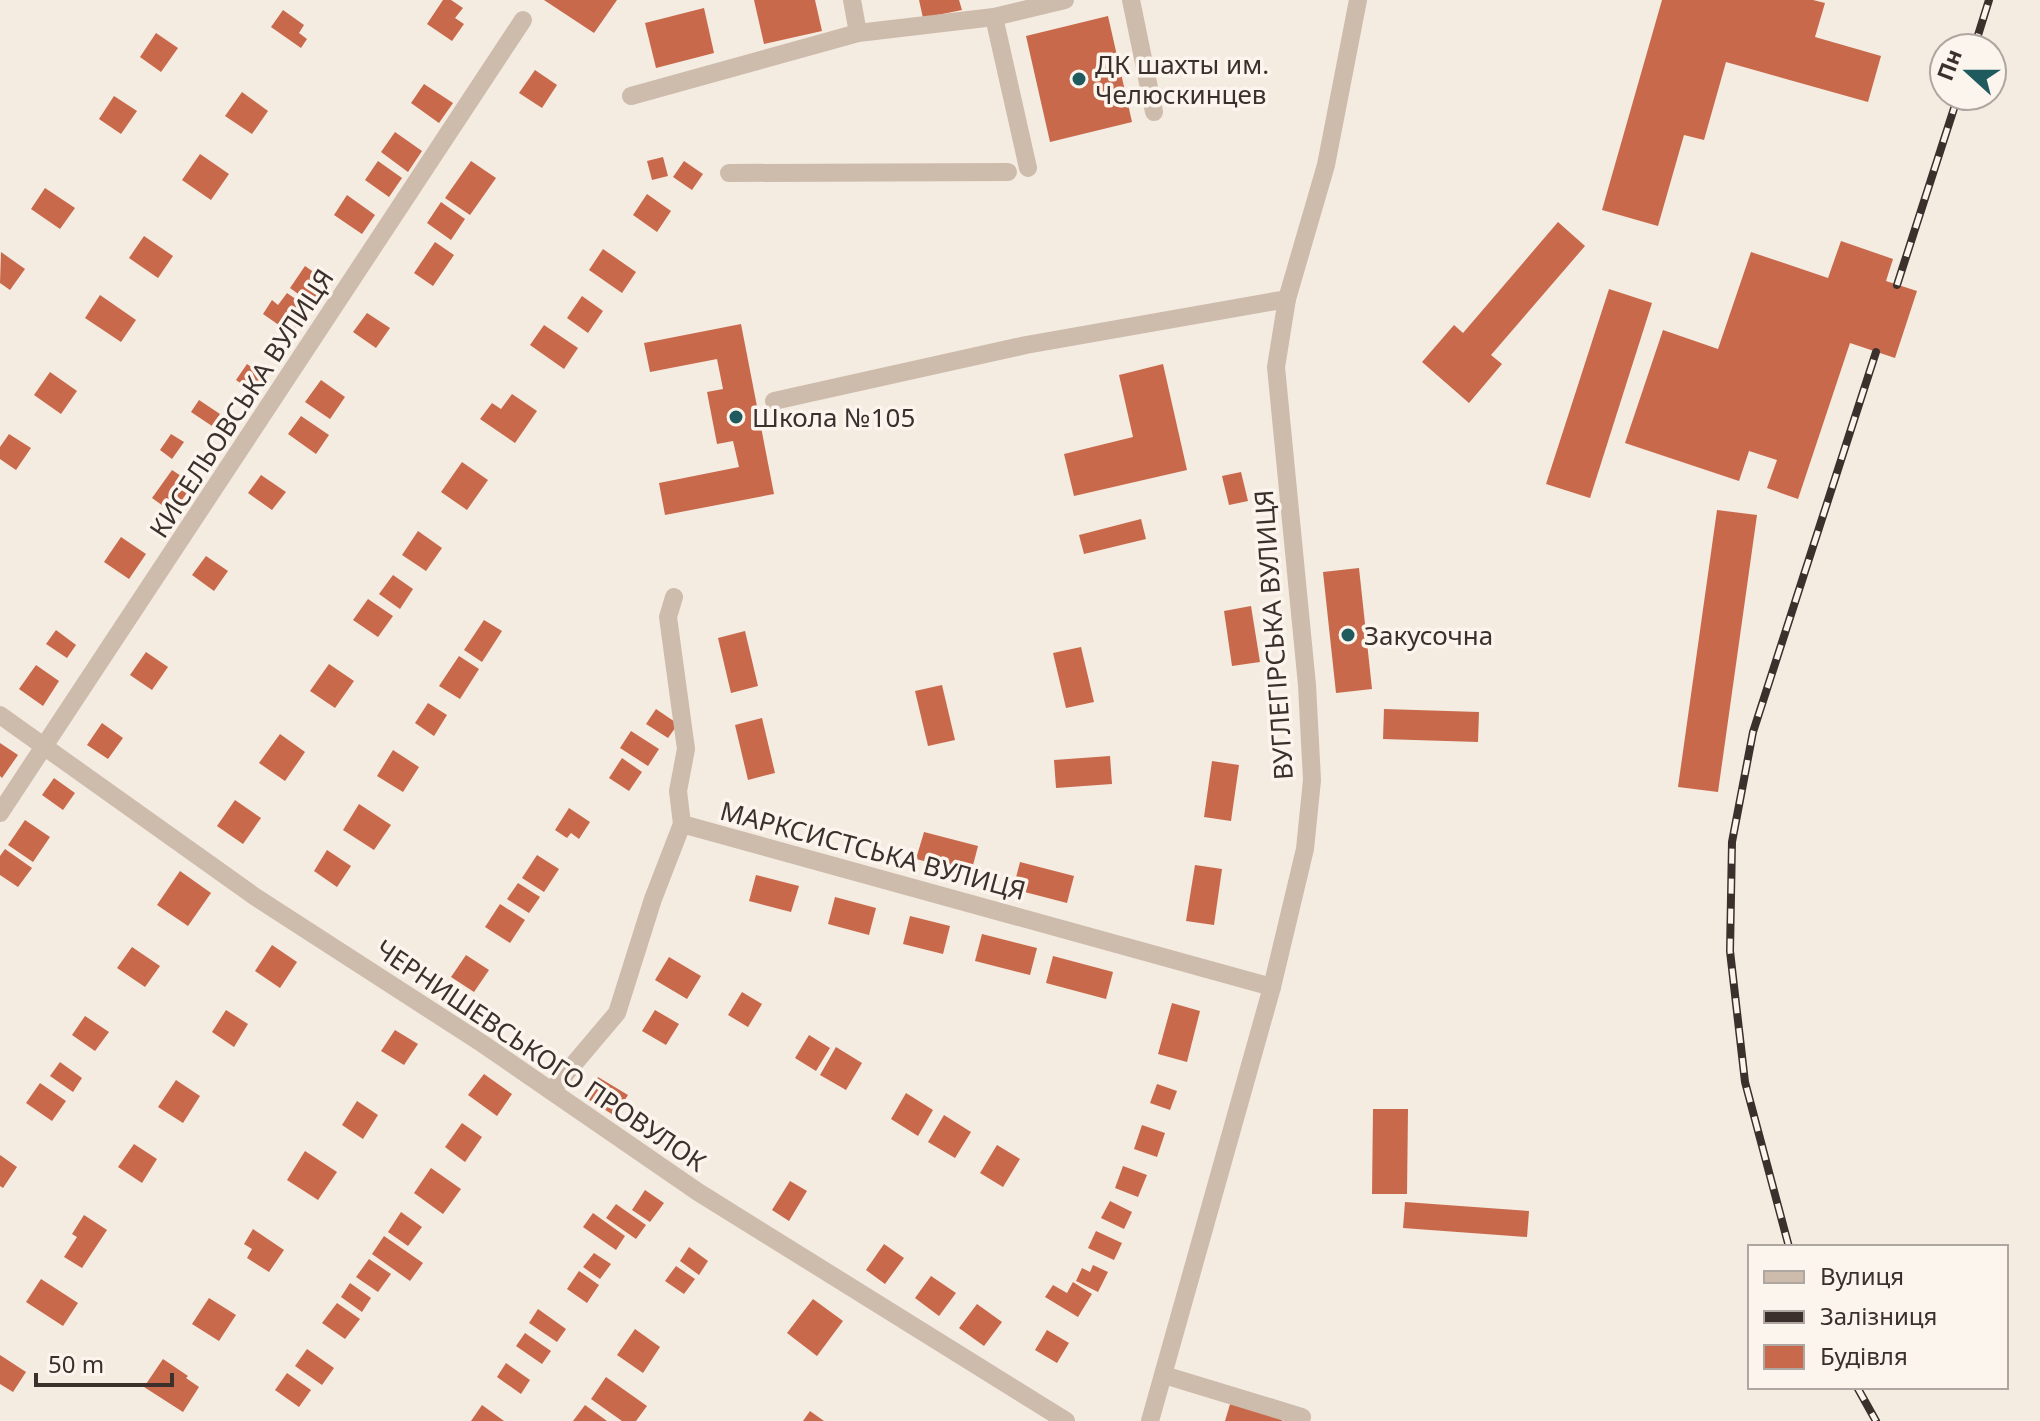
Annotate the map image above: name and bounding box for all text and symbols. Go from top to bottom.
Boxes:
north arrow [1928,32,2008,112]
text: Пн [1929,45,1968,84]
place label: ДК шахты им. Челюскинцев [1095,46,1269,112]
marker: ДК шахты им. Челюскинцев [1070,70,1088,88]
street label: КИСЕЛЬОВСЬКА ВУЛИЦЯ [140,262,342,544]
place label: Школа №105 [752,399,915,435]
marker: Школа №105 [727,408,745,426]
street label: ВУГЛЕГІРСЬКА ВУЛИЦЯ [1245,489,1301,781]
place label: Закусочна [1364,617,1493,653]
marker: Закусочна [1339,626,1357,644]
street label: МАРКСИСТСЬКА ВУЛИЦЯ [716,792,1030,908]
street label: ЧЕРНИШЕВСЬКОГО ПРОВУЛОК [369,931,713,1179]
legend [1748,1245,2008,1389]
text: Вулиця [1820,1259,1904,1292]
text: Залізниця [1820,1299,1937,1332]
scale bar [36,1337,172,1387]
text: Будівля [1820,1339,1908,1372]
text: 50 m [48,1347,104,1380]

